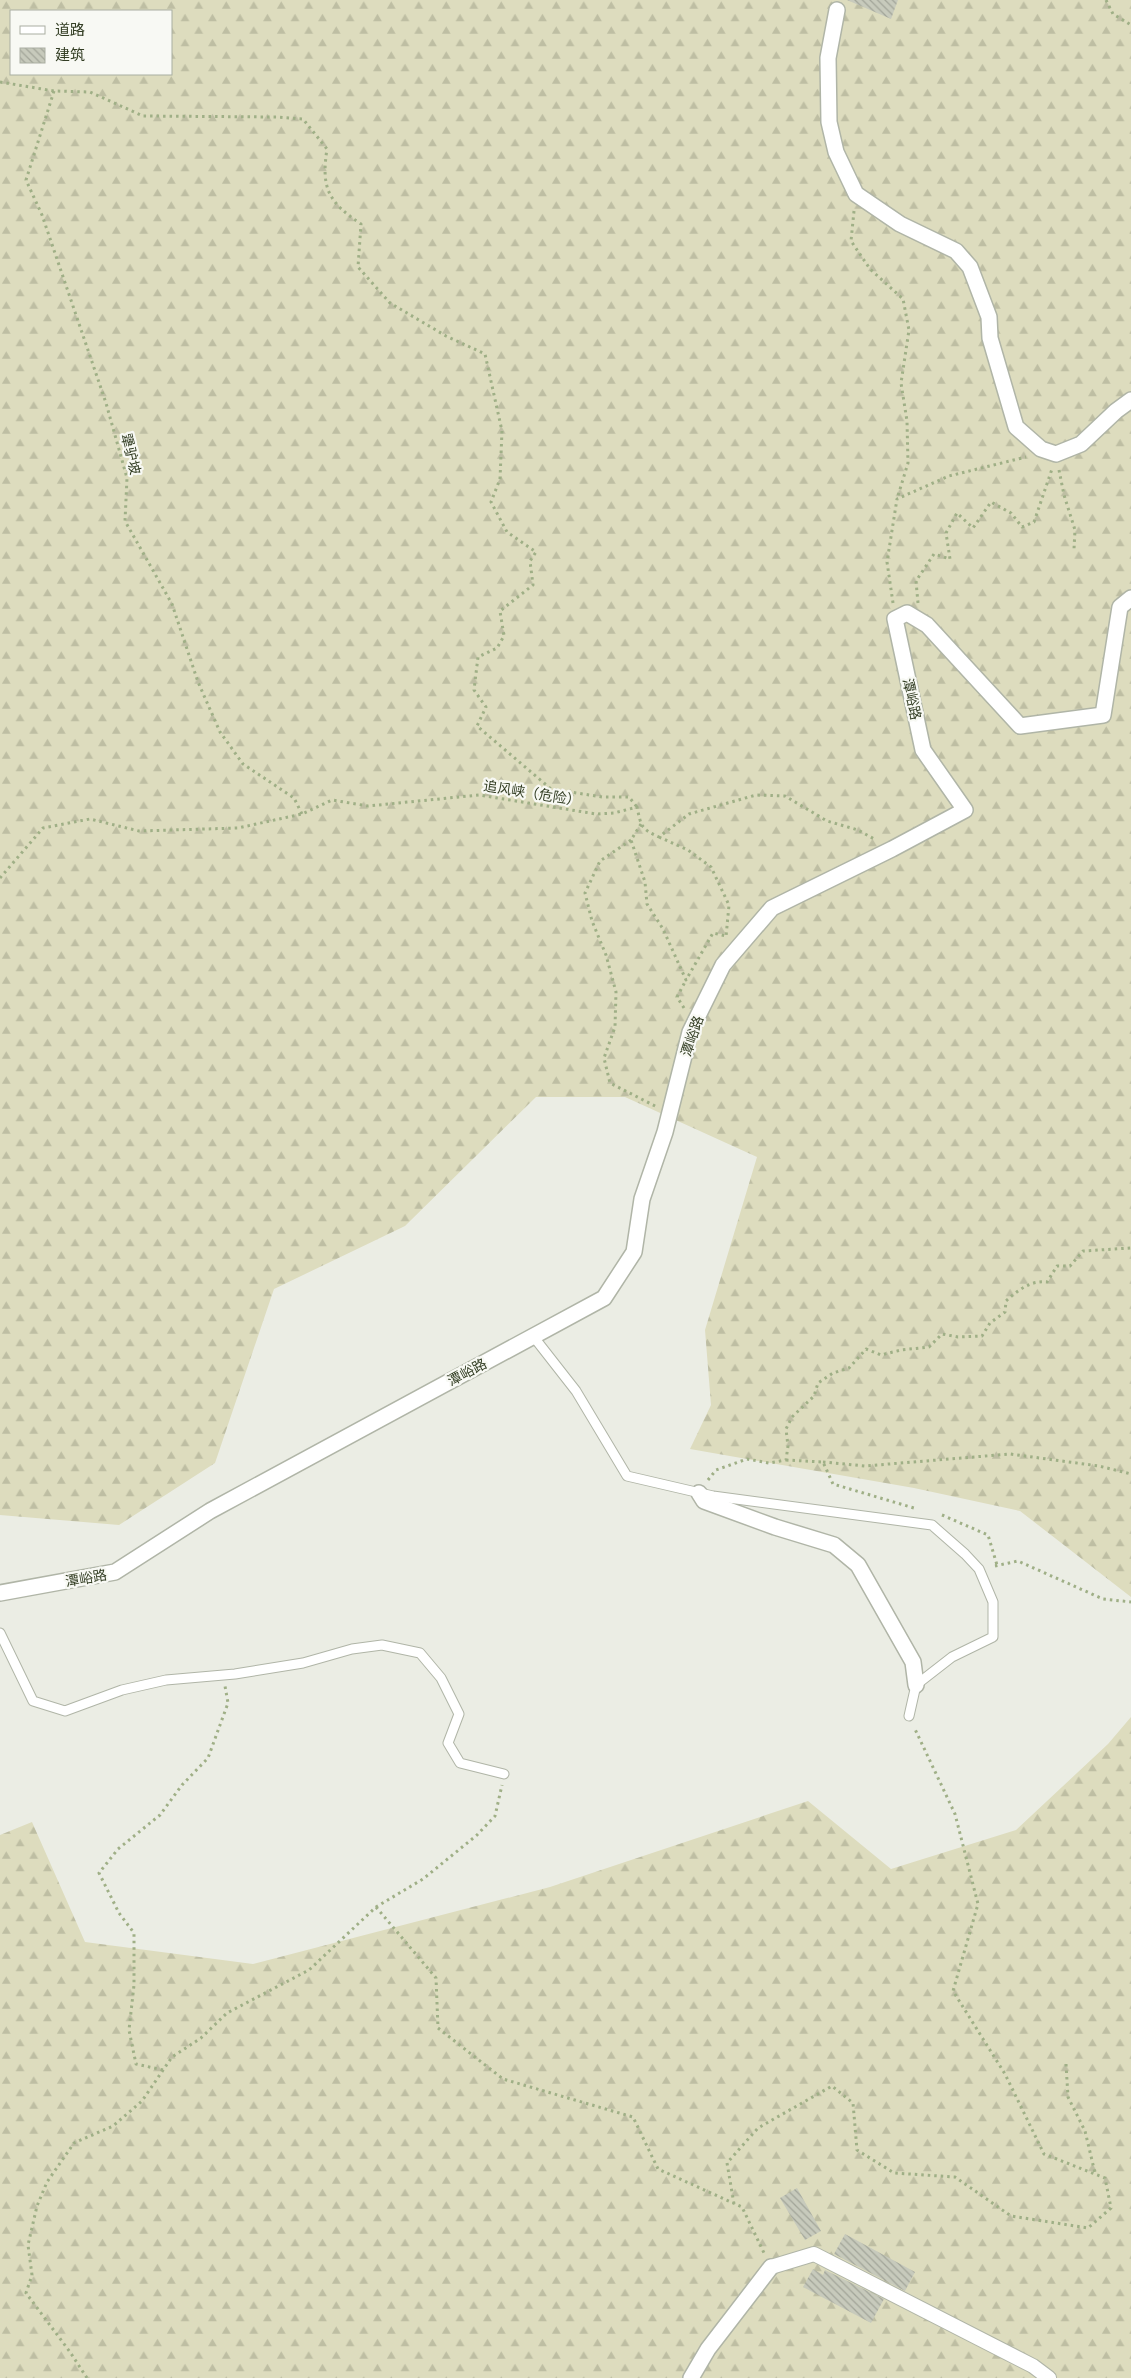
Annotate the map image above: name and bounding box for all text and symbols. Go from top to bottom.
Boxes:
legend [10,10,172,75]
text: 道路 [55,21,85,38]
text: 建筑 [55,46,85,63]
street label: 犟驴坡 [118,432,144,476]
street label: 潭峪路 [900,677,924,721]
street label: 追风峡（危险） [482,777,582,809]
street label: 潭峪路 [678,1014,706,1058]
street label: 潭峪路 [445,1355,489,1389]
street label: 潭峪路 [64,1566,108,1590]

